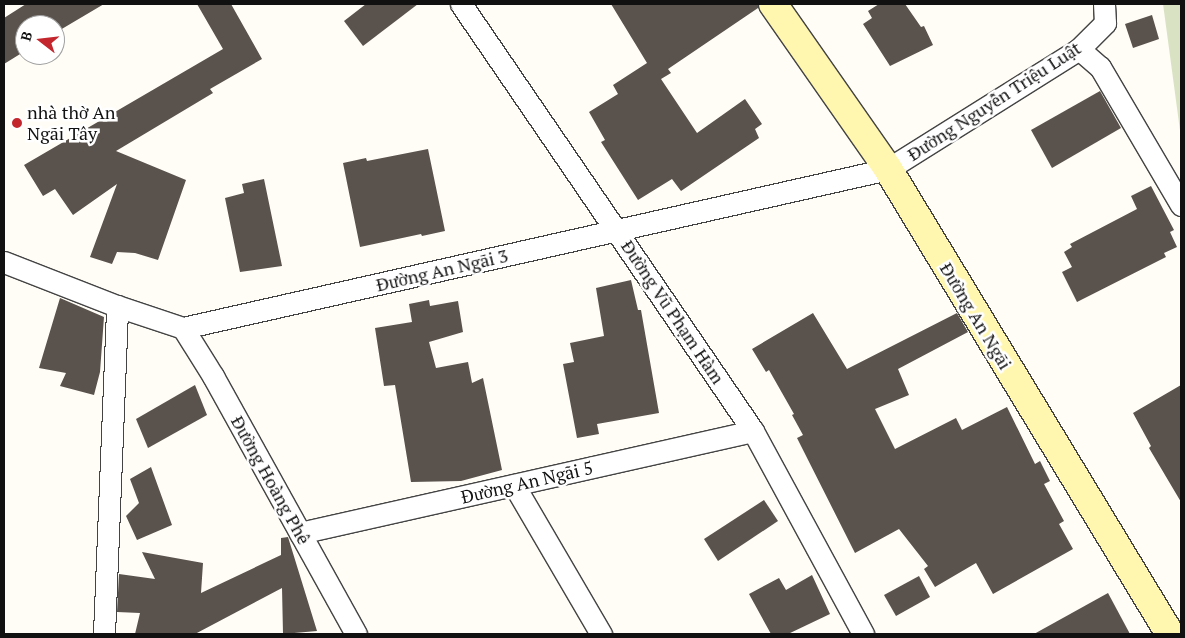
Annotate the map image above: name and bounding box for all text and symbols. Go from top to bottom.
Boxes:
north arrow [15,15,65,65]
text: B [16,29,36,43]
street label: Đường Nguyễn Triệu Luật [903,37,1085,165]
place label: nhà thờ An Ngãi Tây [27,102,116,144]
marker: nhà thờ An Ngãi Tây [11,117,23,129]
street label: Đường Vũ Phạm Hàm [617,236,729,388]
street label: Đường An Ngãi 3 [374,244,510,296]
street label: Đường An Ngãi [936,259,1016,373]
street label: Đường Hoàng Phê [227,412,315,548]
street label: Đường An Ngãi 5 [459,456,595,508]

